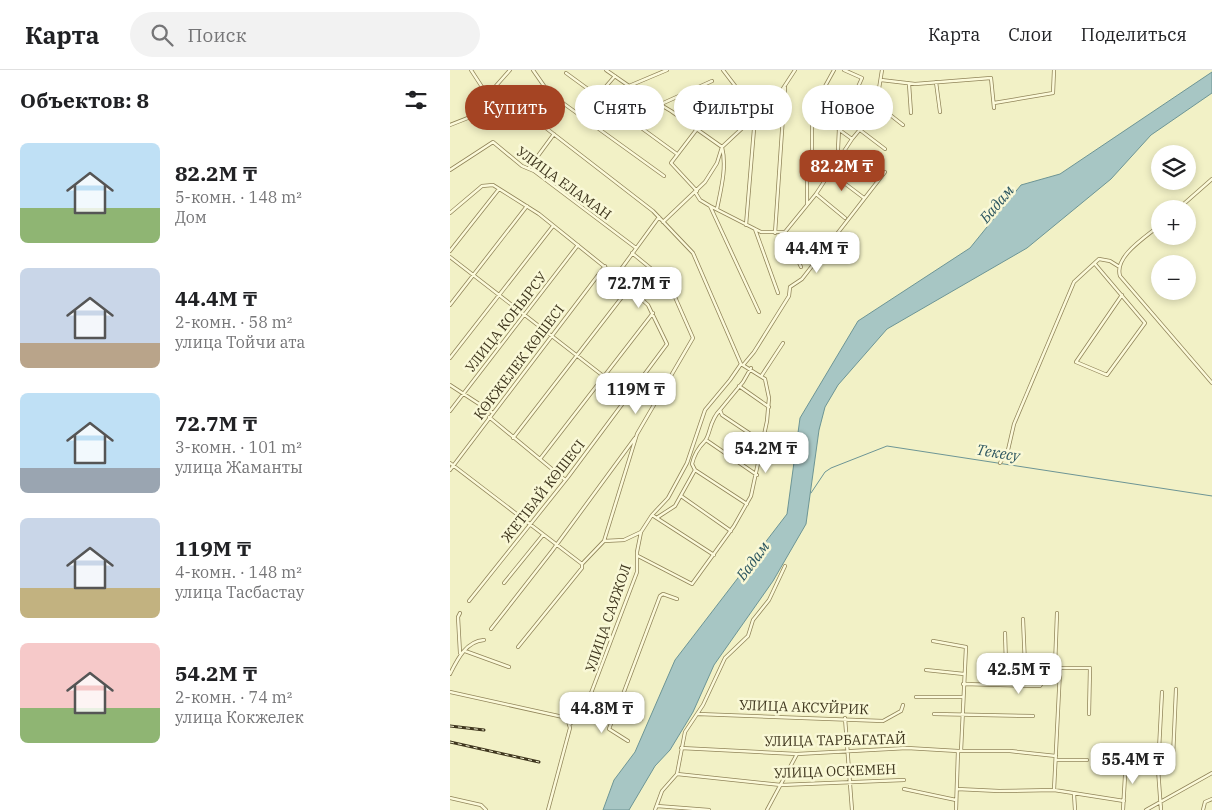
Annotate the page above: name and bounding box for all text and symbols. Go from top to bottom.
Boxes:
search box [130,12,480,57]
text: Карта [25,19,100,51]
icon: search [148,21,176,49]
text: Поиск [188,23,247,47]
text: Карта [928,23,980,46]
text: Слои [1008,23,1053,46]
text: Поделиться [1081,23,1187,46]
chip: Купить [465,85,565,130]
chip: Снять [575,85,664,130]
chip: Фильтры [674,85,792,130]
chip: Новое [802,85,893,130]
text: Объектов: 8 [20,86,149,114]
icon: filters [402,86,430,114]
street label: УЛИЦА ЕЛАМАН [513,142,615,224]
map controls [1151,145,1196,300]
button: layers [1151,145,1196,190]
pin: 82.2M ₸ [796,150,888,192]
text: 82.2M ₸ [811,156,873,176]
text: 82.2M ₸ [175,159,258,187]
icon: home [60,163,120,223]
water label: Бадам [975,180,1018,227]
text: 5-комн. · 148 m² [175,187,302,207]
button: + [1151,200,1196,245]
text: Дом [175,207,207,227]
pin: 44.4M ₸ [771,232,863,274]
text: 44.4M ₸ [786,238,848,258]
button: − [1151,255,1196,300]
pin: 72.7M ₸ [593,266,685,309]
street label: УЛИЦА КОНЫРСУ [461,268,551,376]
text: 72.7M ₸ [608,273,670,293]
text: 44.4M ₸ [175,284,258,312]
icon: home [60,288,120,348]
street label: КӨКЖЕЛЕК КӨШЕСІ [470,301,568,423]
text: 2-комн. · 58 m² [175,312,292,332]
text: улица Тойчи ата [175,332,305,352]
pin: 119M ₸ [595,372,677,415]
text: 119M ₸ [607,379,665,399]
text: 72.7M ₸ [175,409,258,437]
icon: home [60,413,120,473]
pin: 54.2M ₸ [720,432,812,474]
street label: ЖЕТІБАЙ КӨШЕСІ [497,436,589,546]
text: 3-комн. · 101 m² [175,437,302,457]
text: 54.2M ₸ [735,438,797,458]
water label: Текесу [975,440,1022,465]
text: улица Жаманты [175,457,303,477]
text: 119M ₸ [175,534,252,562]
water label: Бадам [731,537,774,585]
icon: home [60,538,120,598]
text: 4-комн. · 148 m² [175,562,302,582]
street label: УЛИЦА САЯЖОЛ [581,562,635,674]
text: улица Тасбастау [175,582,304,602]
pin: 42.5M ₸ [973,652,1065,695]
text: 54.2M ₸ [175,659,258,687]
text: 42.5M ₸ [988,659,1050,679]
icon: home [60,663,120,723]
text: 2-комн. · 74 m² [175,687,292,707]
pin: 44.8M ₸ [556,692,648,734]
street label: УЛИЦА АКСУЙРИК [739,696,869,718]
text: 44.8M ₸ [571,698,633,718]
text: улица Кокжелек [175,707,304,727]
street label: УЛИЦА ТАРБАГАТАЙ [764,730,906,750]
pin: 55.4M ₸ [1087,742,1179,785]
text: 55.4M ₸ [1102,749,1164,769]
street label: УЛИЦА ОСКЕМЕН [774,760,896,782]

